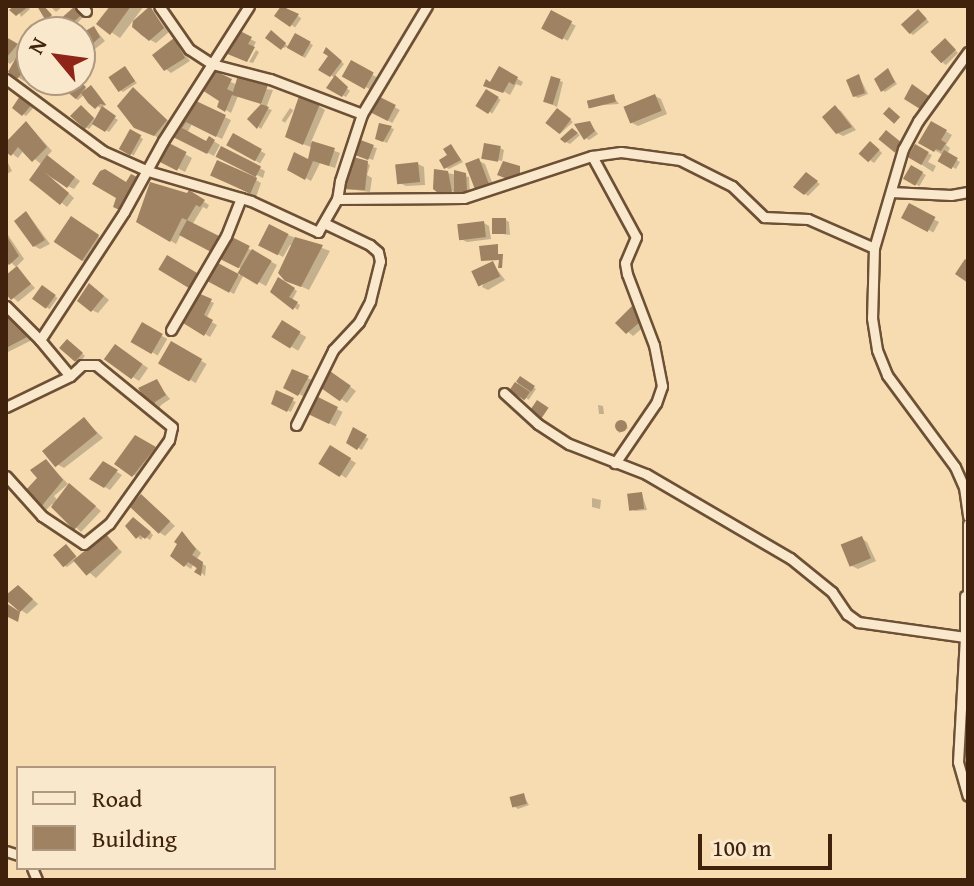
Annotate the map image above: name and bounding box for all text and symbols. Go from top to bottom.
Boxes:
north arrow [16,16,96,96]
text: N [19,31,54,60]
legend [16,766,276,870]
text: Road [92,781,142,816]
scale bar [702,818,836,868]
text: Building [92,821,177,856]
text: 100 m [712,830,772,865]

